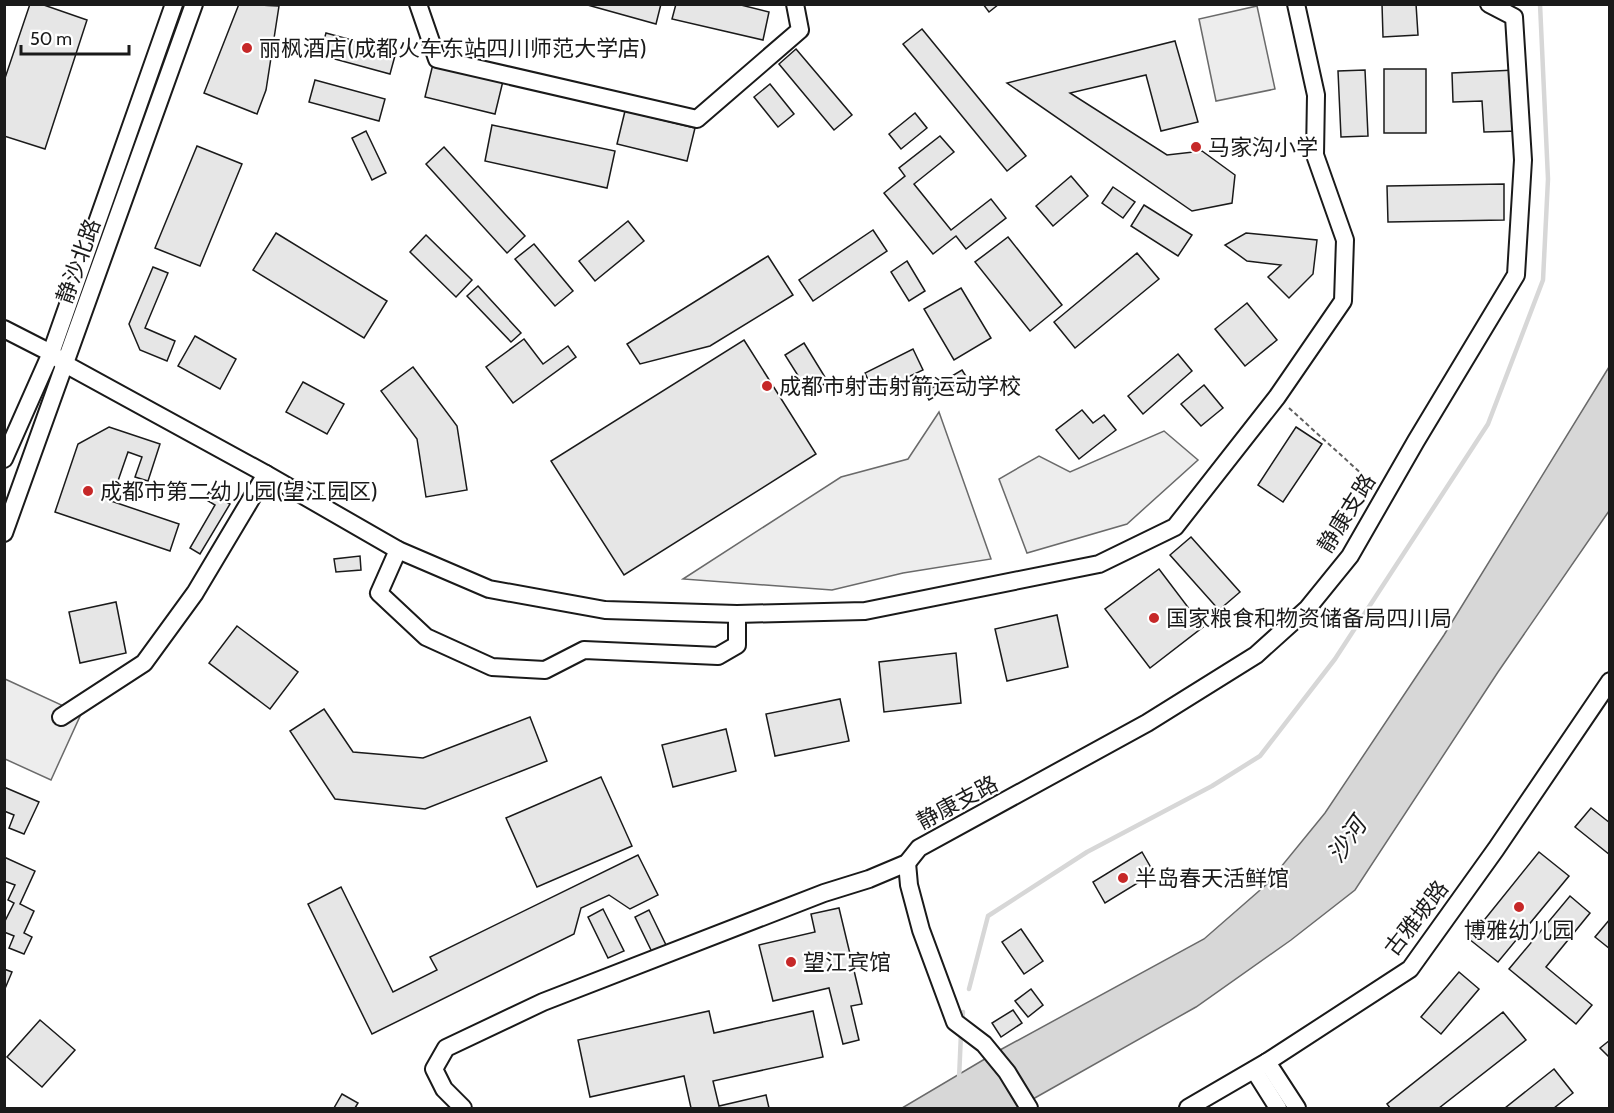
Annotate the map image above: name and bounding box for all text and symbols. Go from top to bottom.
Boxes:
scale bar [21,18,129,56]
text: 50 m [30,28,72,50]
place label: 丽枫酒店(成都火车东站四川师范大学店) [259,35,647,62]
marker: 丽枫酒店(成都火车东站四川师范大学店) [240,41,254,55]
place label: 马家沟小学 [1208,134,1318,161]
marker: 马家沟小学 [1189,140,1203,154]
street label: 静沙北路 [51,215,106,307]
place label: 成都市射击射箭运动学校 [779,373,1021,400]
marker: 成都市射击射箭运动学校 [760,379,774,393]
street label: 静康支路 [1312,469,1381,558]
place label: 成都市第二幼儿园(望江园区) [100,478,378,505]
marker: 成都市第二幼儿园(望江园区) [81,484,95,498]
place label: 国家粮食和物资储备局四川局 [1166,605,1452,632]
marker: 国家粮食和物资储备局四川局 [1147,611,1161,625]
street label: 静康支路 [912,770,1002,835]
water label: 沙河 [1321,808,1375,868]
place label: 半岛春天活鲜馆 [1135,865,1289,892]
marker: 半岛春天活鲜馆 [1116,871,1130,885]
street label: 古雅坡路 [1379,875,1454,961]
marker: 博雅幼儿园 [1512,900,1526,914]
place label: 博雅幼儿园 [1464,917,1574,944]
place label: 望江宾馆 [803,949,891,976]
marker: 望江宾馆 [784,955,798,969]

